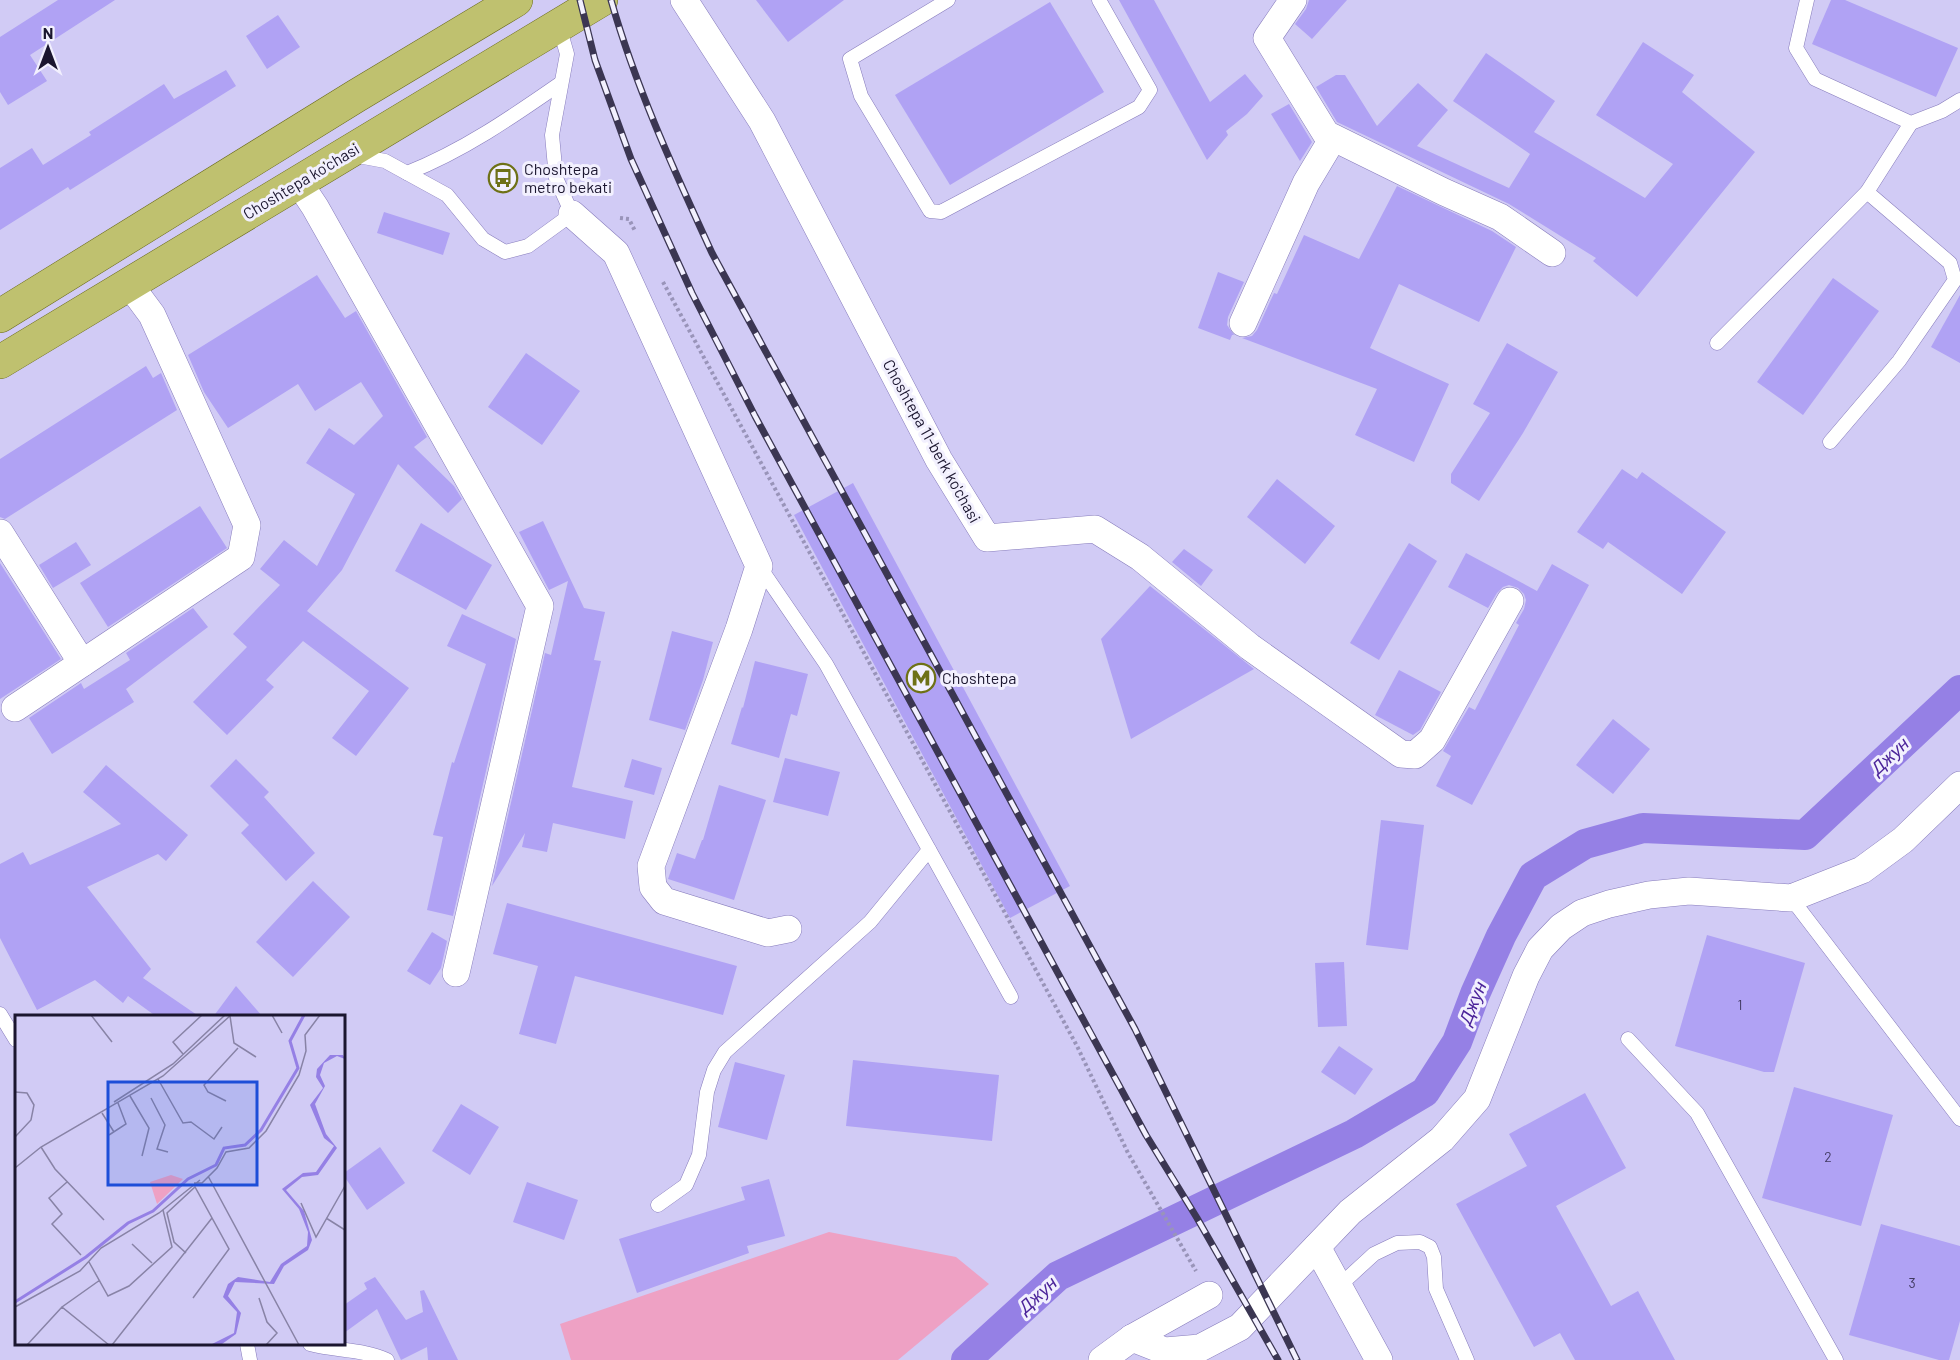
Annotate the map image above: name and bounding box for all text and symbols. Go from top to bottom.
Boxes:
north arrow [18,18,78,78]
text: N [43,23,53,42]
street label: Choshtepa ko'chasi [239,138,362,223]
place label: Choshtepa metro bekati [524,159,612,196]
bus stop icon: Choshtepa metro bekati [487,162,519,194]
street label: Choshtepa 11-berk ko'chasi [880,356,985,526]
metro station icon: Choshtepa [905,662,937,694]
place label: Choshtepa [942,668,1016,687]
water label: Джун [1864,732,1913,780]
water label: Джун [1453,978,1491,1029]
house number: 1 [1738,996,1742,1013]
inset map [15,1015,345,1345]
house number: 2 [1824,1148,1832,1165]
water label: Джун [1012,1271,1061,1319]
house number: 3 [1908,1274,1916,1291]

